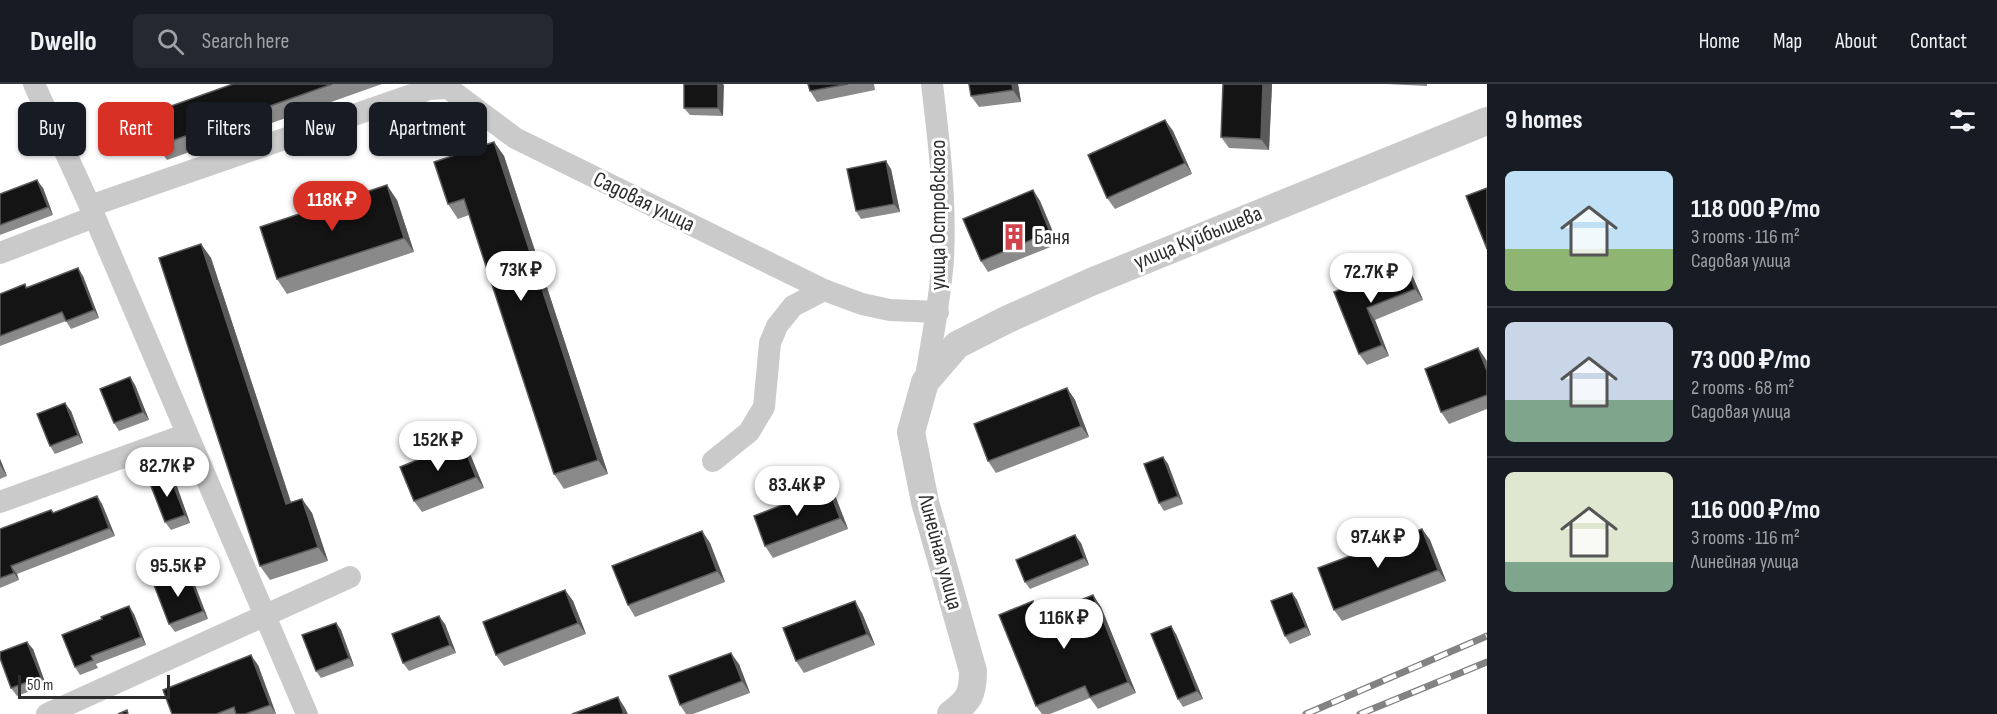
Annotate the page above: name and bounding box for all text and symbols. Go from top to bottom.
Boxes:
search box [133,14,553,68]
text: Dwello [30,25,97,58]
icon: search [154,25,187,58]
text: Search here [202,28,289,55]
text: Home [1699,29,1740,54]
text: Map [1773,29,1802,54]
text: About [1835,29,1877,54]
text: Contact [1910,29,1967,54]
chip: Buy [18,102,86,156]
chip: Rent [98,102,174,156]
chip: Filters [186,102,272,156]
chip: New [284,102,357,156]
chip: Apartment [369,102,487,156]
icon: filters [1946,104,1979,137]
text: 9 homes [1505,105,1583,136]
street label: улица Островского [925,140,952,290]
street label: Садовая улица [589,166,699,238]
pin: 118K ₽ [283,181,381,232]
text: 118K ₽ [307,188,357,212]
text: 118 000 ₽/mo [1691,194,1820,225]
icon: home [1553,195,1625,267]
street label: улица Куйбышева [1130,200,1266,276]
building icon: Баня [999,222,1029,252]
place label: Баня [1034,224,1070,251]
text: 3 rooms · 116 m² [1691,225,1800,249]
text: Садовая улица [1691,249,1791,273]
pin: 73K ₽ [479,251,563,302]
pin: 72.7K ₽ [1316,253,1426,304]
text: 73K ₽ [500,258,542,282]
text: 72.7K ₽ [1344,260,1398,284]
text: 73 000 ₽/mo [1691,345,1811,376]
icon: home [1553,346,1625,418]
text: 2 rooms · 68 m² [1691,376,1795,400]
text: Садовая улица [1691,400,1791,424]
pin: 152K ₽ [389,421,487,472]
text: 152K ₽ [413,428,463,452]
pin: 82.7K ₽ [112,447,222,498]
text: 82.7K ₽ [139,454,195,478]
pin: 83.4K ₽ [742,466,852,517]
text: 83.4K ₽ [769,473,825,497]
street label: Линейная улица [911,490,968,613]
text: 116 000 ₽/mo [1691,495,1820,526]
icon: home [1553,496,1625,568]
pin: 97.4K ₽ [1323,518,1433,569]
text: 97.4K ₽ [1351,525,1405,549]
text: 3 rooms · 116 m² [1691,526,1800,550]
pin: 95.5K ₽ [123,547,233,598]
text: Линейная улица [1691,550,1799,574]
text: 95.5K ₽ [150,554,206,578]
pin: 116K ₽ [1015,599,1113,650]
text: 116K ₽ [1039,606,1089,630]
scale bar [18,672,170,700]
text: 50 m [27,676,53,695]

